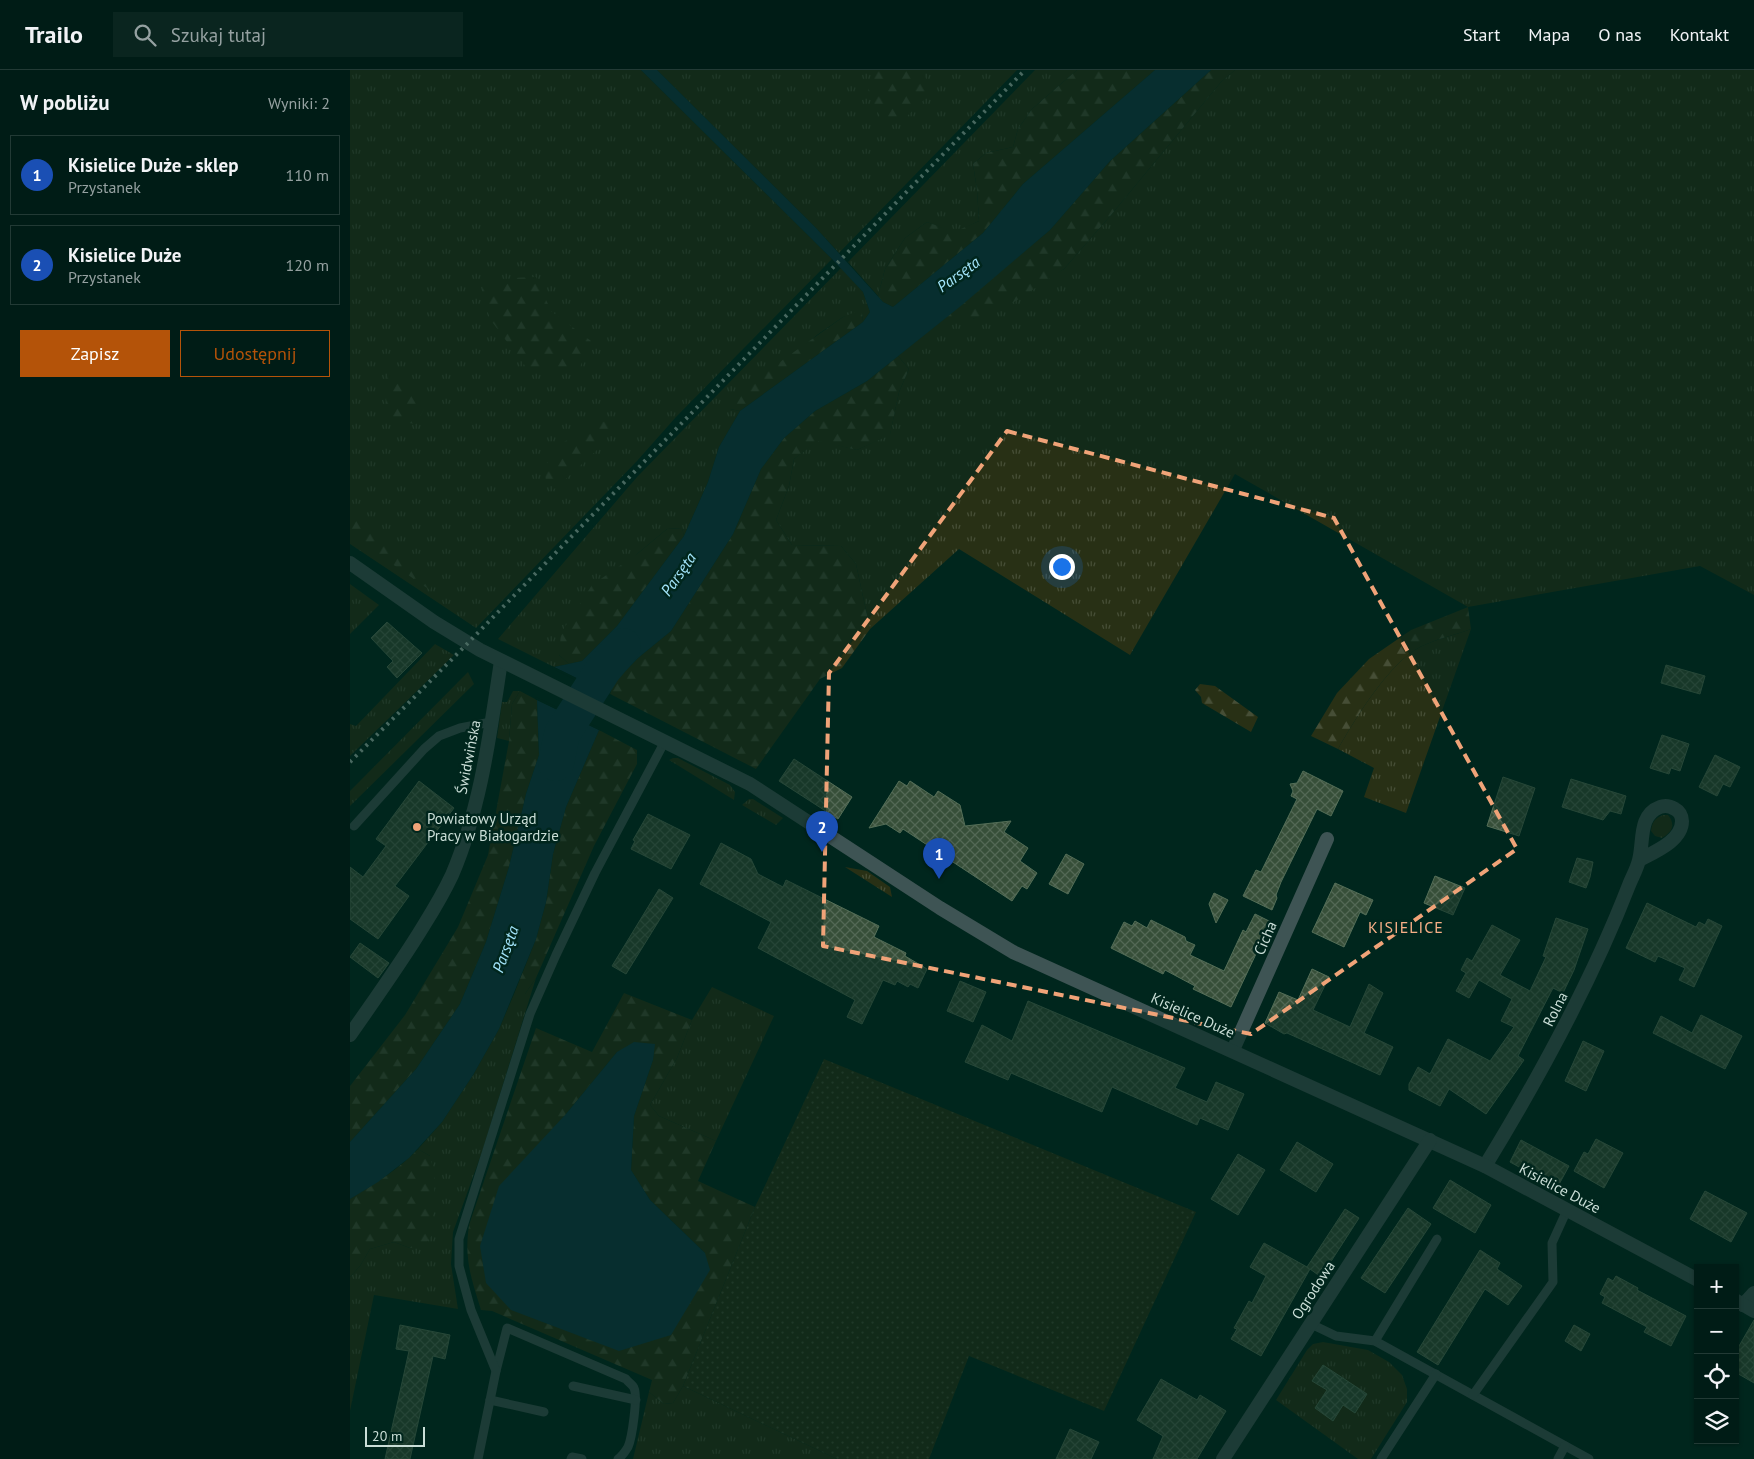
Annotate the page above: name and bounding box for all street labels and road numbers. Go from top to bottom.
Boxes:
street label: Świdwińska [451,718,485,796]
street label: Cicha [1249,918,1281,958]
street label: Kisielice Duże [1148,988,1238,1042]
street label: Rolna [1538,989,1572,1029]
street label: Kisielice Duże [1516,1159,1604,1217]
street label: Ogrodowa [1287,1257,1339,1323]

